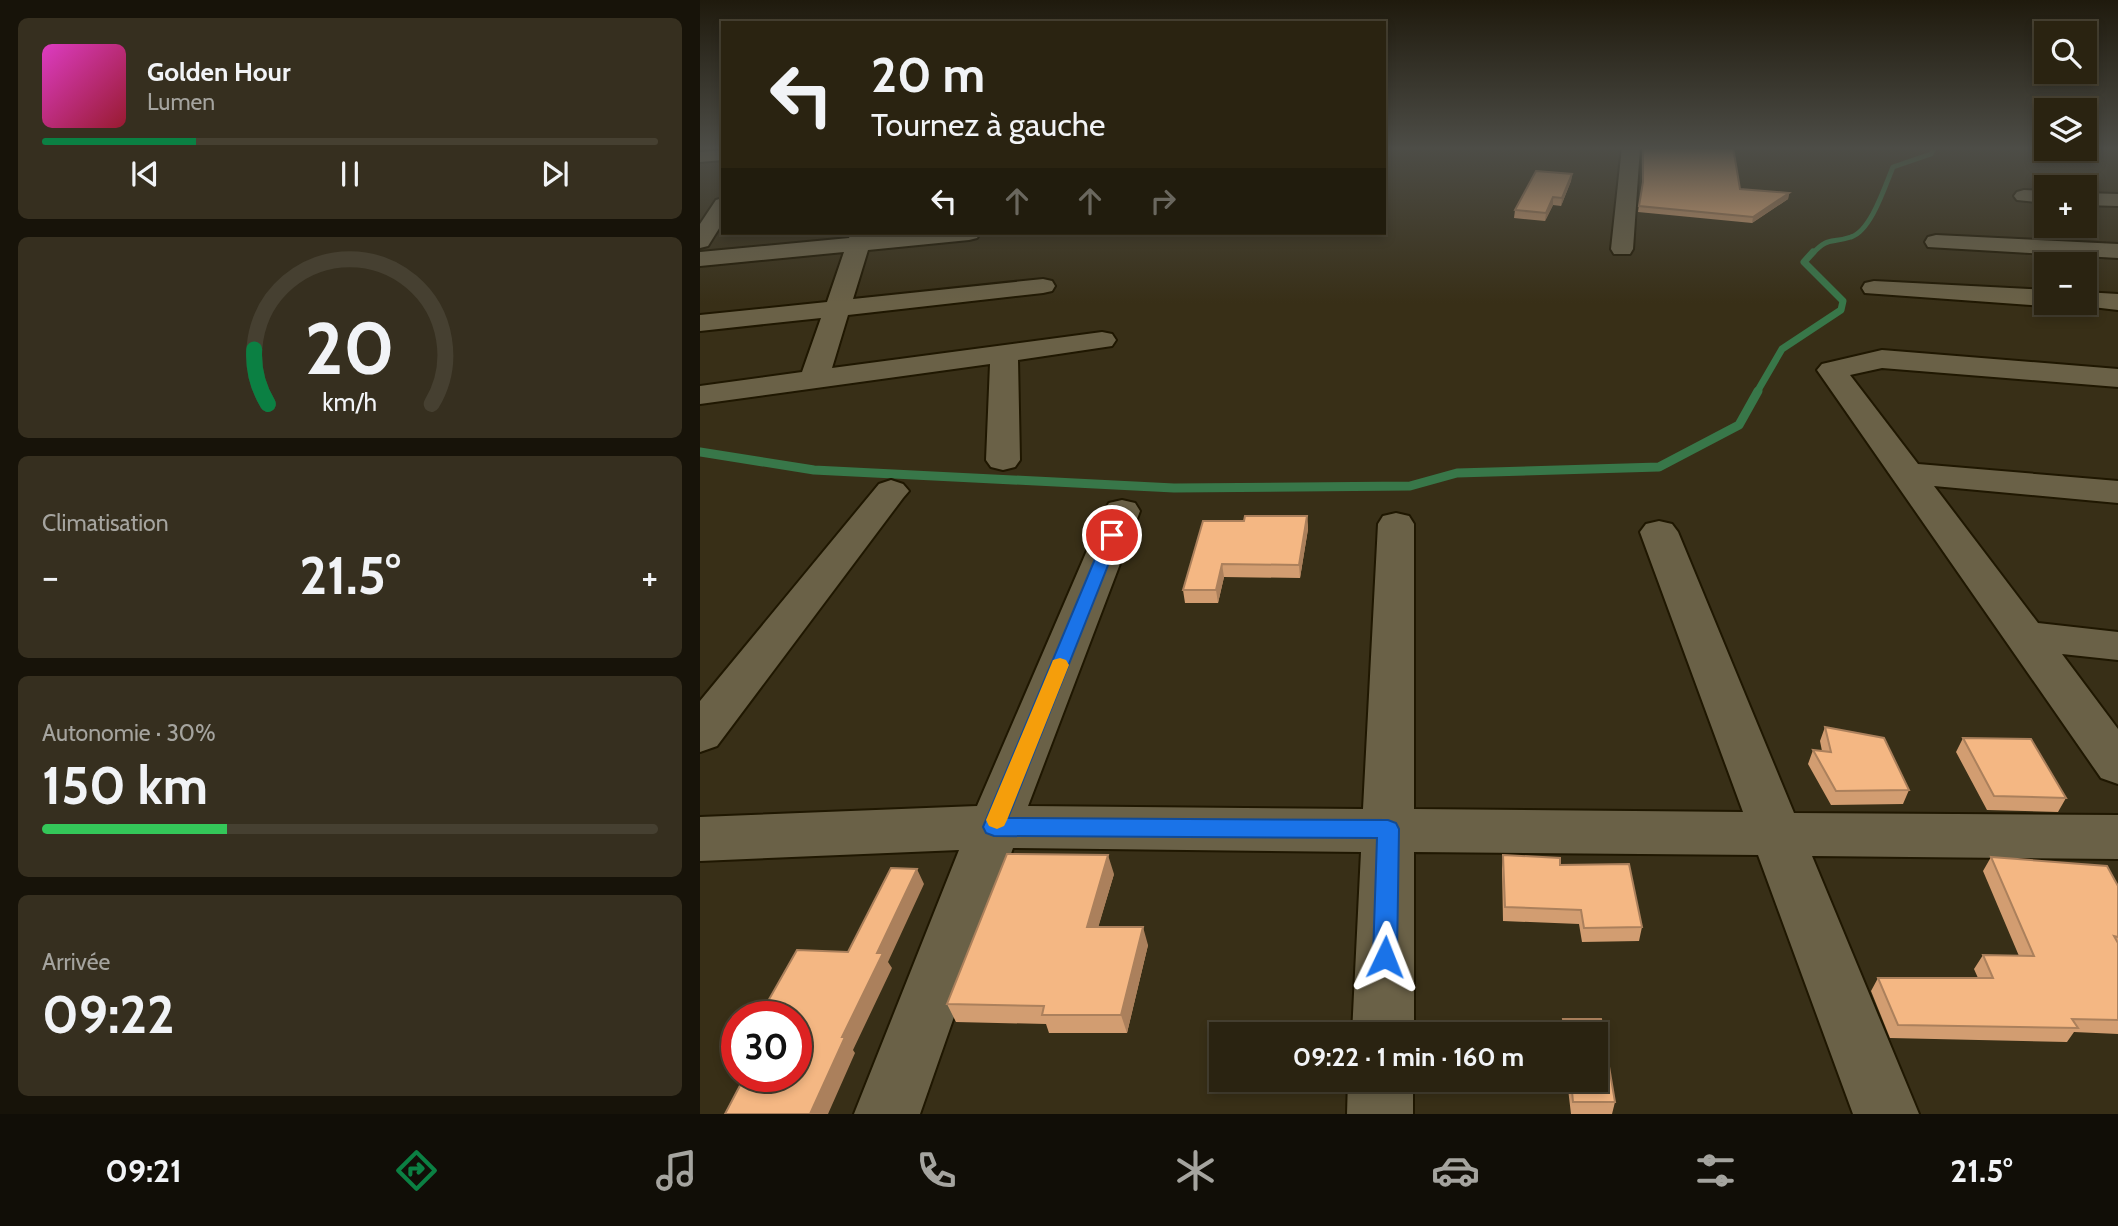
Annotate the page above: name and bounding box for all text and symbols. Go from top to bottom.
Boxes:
map controls [2034,21,2097,315]
button: search [2034,21,2097,84]
text: 20 m [871,45,985,104]
icon: left [756,49,847,140]
text: Golden Hour [147,56,290,88]
text: Lumen [147,88,215,116]
button: layers [2034,98,2097,161]
text: Tournez à gauche [871,105,1105,144]
icon: previous [126,155,164,193]
icon: pause [331,155,369,193]
icon: next [536,155,574,193]
button: + [2034,175,2097,238]
icon: left [925,182,963,220]
icon: ahead [998,182,1036,220]
icon: ahead [1071,182,1109,220]
icon: right [1144,182,1182,220]
button: − [2034,252,2097,315]
text: 20 [305,304,395,392]
text: km/h [323,387,377,417]
pin [1082,505,1142,565]
text: Climatisation [42,509,169,537]
icon: arrive [1093,516,1131,554]
text: 21.5° [299,544,401,607]
text: − [42,553,59,600]
text: + [641,553,658,600]
text: Autonomie · 30% [42,719,216,747]
text: 150 km [42,754,208,817]
position arrow [1348,920,1422,994]
text: Arrivée [42,948,110,976]
text: 09:22 [42,983,175,1046]
speed limit sign: 30 [721,1001,812,1092]
text: 09:22 · 1 min · 160 m [1293,1041,1524,1073]
icon: directions [392,1146,441,1195]
icon: music [652,1146,701,1195]
icon: phone [912,1146,961,1195]
icon: climate [1171,1146,1220,1195]
icon: car [1431,1146,1480,1195]
icon: filters [1691,1146,1740,1195]
text: 09:21 [105,1151,182,1190]
text: 21.5° [1950,1151,2013,1190]

